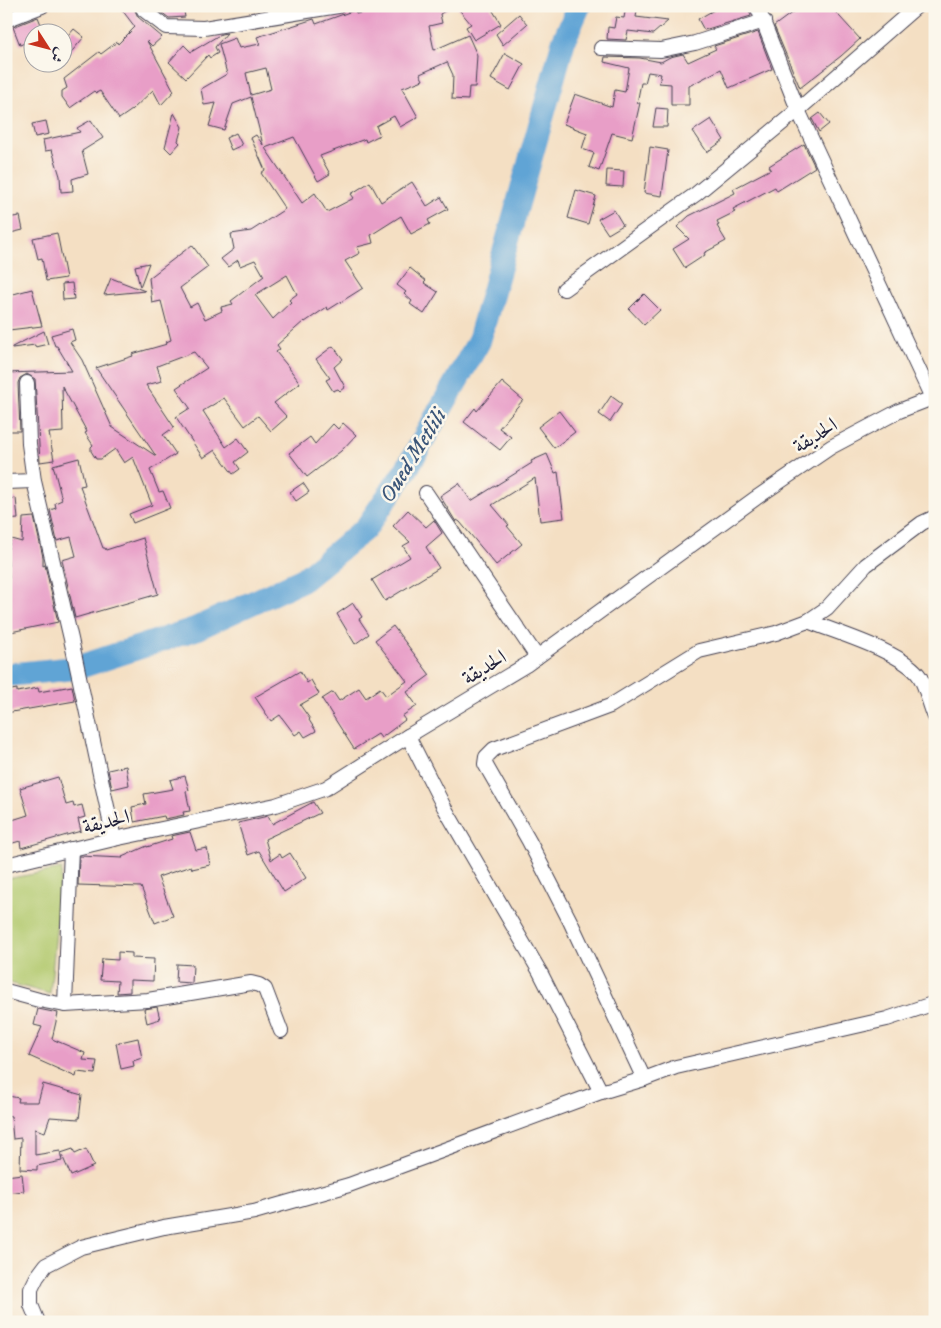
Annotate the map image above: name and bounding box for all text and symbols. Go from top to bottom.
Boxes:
north arrow [22,22,72,72]
text: ش [46,44,69,66]
water label: Oued Metlili [374,403,453,508]
street label: الحديقة [788,412,843,459]
street label: الحديقة [457,644,512,691]
street label: الحديقة [80,804,132,840]

